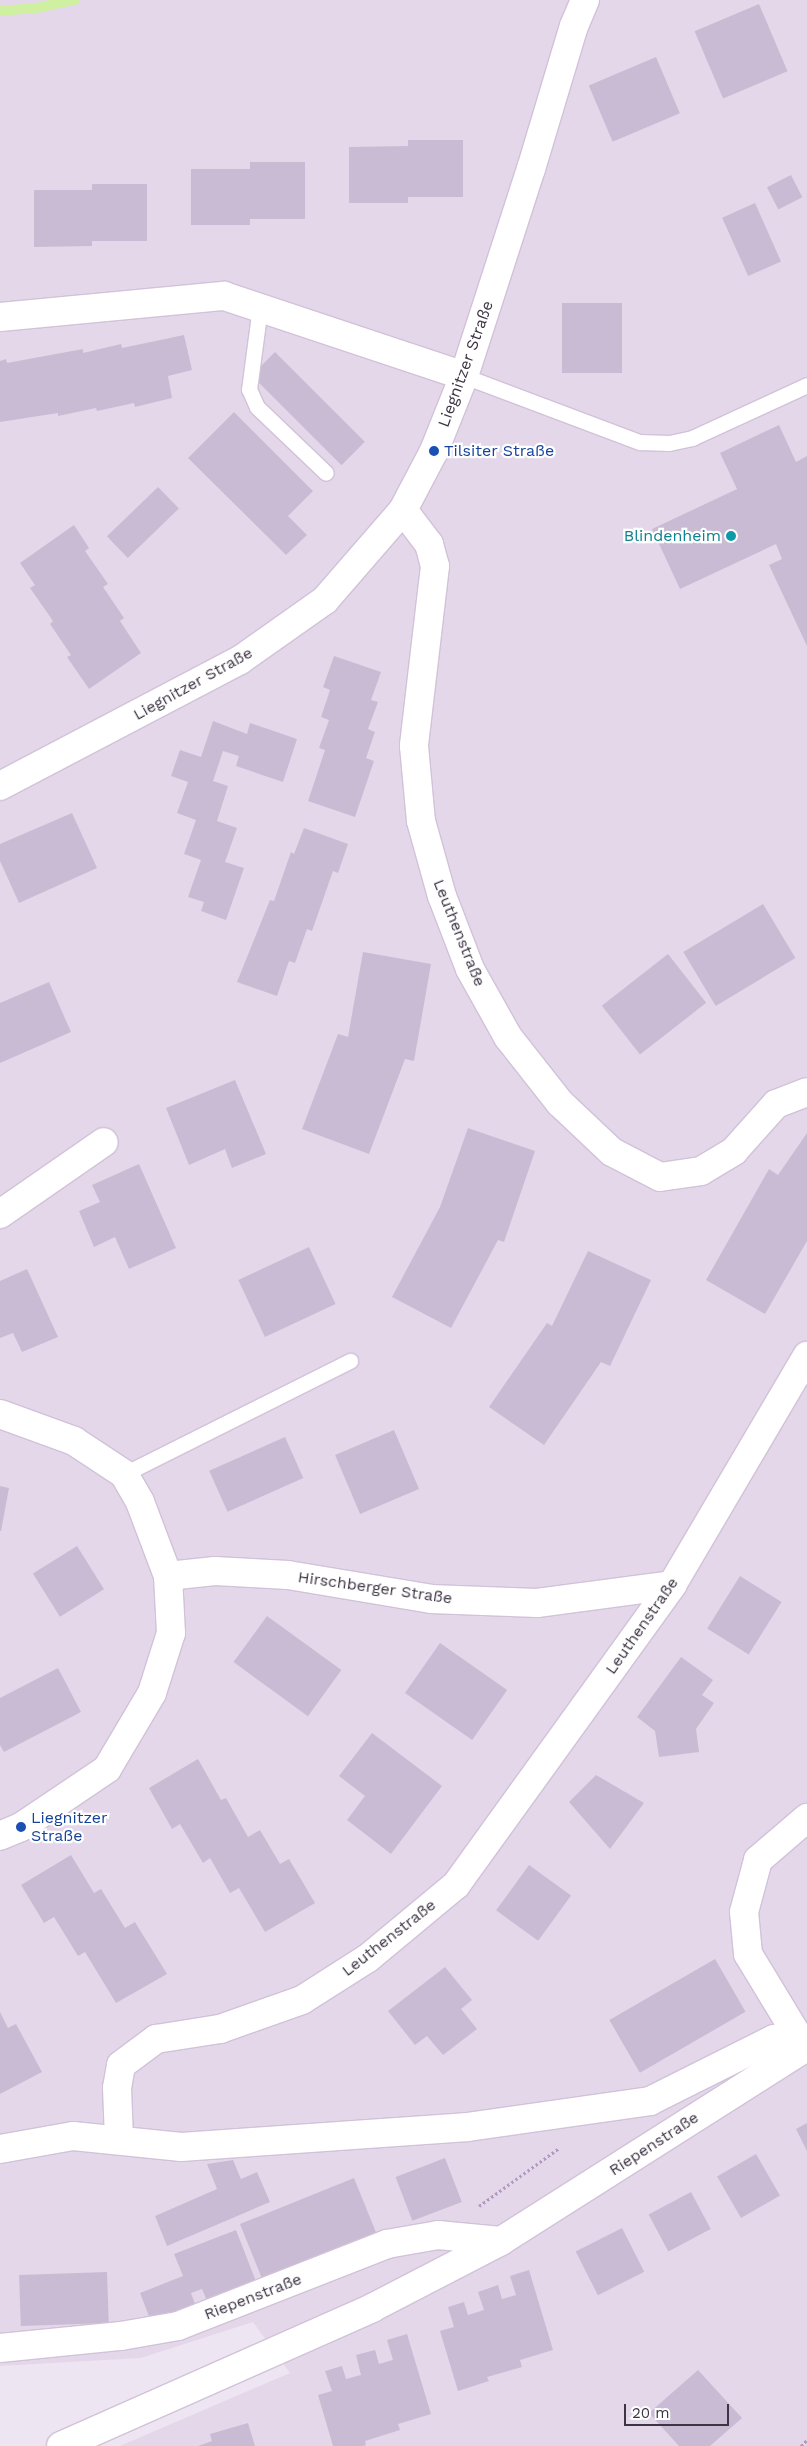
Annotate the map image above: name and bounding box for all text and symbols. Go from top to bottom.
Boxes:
street label: Liegnitzer Straße [434,298,498,430]
place label: Tilsiter Straße [444,441,555,461]
marker: Tilsiter Straße [428,445,440,457]
place label: Blindenheim [624,526,721,546]
marker: Blindenheim [725,530,737,542]
street label: Liegnitzer Straße [130,643,256,725]
street label: Leuthenstraße [429,877,489,989]
street label: Hirschberger Straße [296,1568,454,1608]
street label: Leuthenstraße [602,1574,682,1678]
place label: Liegnitzer Straße [31,1808,108,1846]
marker: Liegnitzer Straße [15,1821,27,1833]
street label: Leuthenstraße [338,1895,440,1981]
street label: Riepenstraße [606,2108,702,2180]
street label: Riepenstraße [202,2270,304,2324]
scale bar [627,2394,732,2426]
text: 20 m [632,2404,670,2422]

